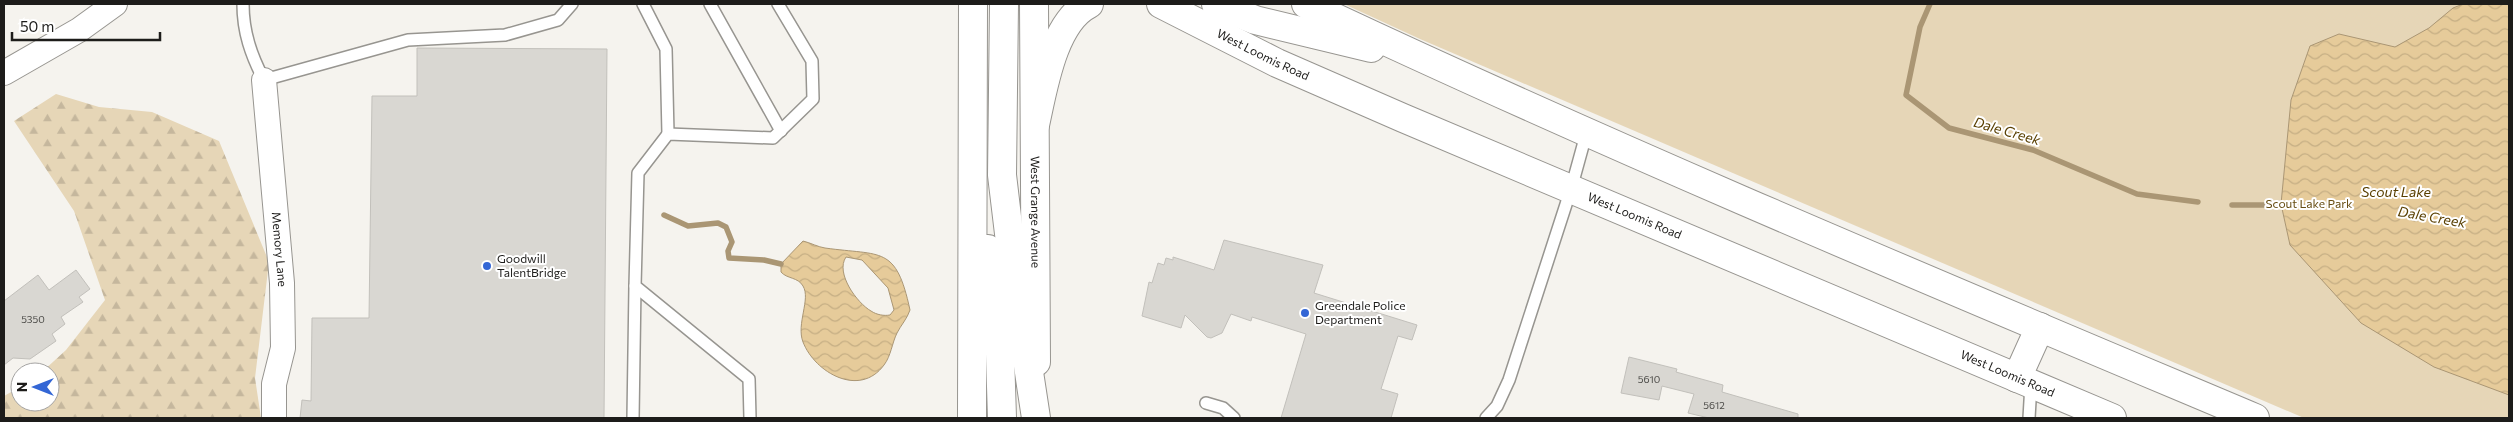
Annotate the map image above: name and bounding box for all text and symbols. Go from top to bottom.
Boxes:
scale bar [12,10,160,42]
text: 50 m [20,17,54,35]
street label: West Loomis Road [1215,26,1312,82]
water label: Dale Creek [1972,113,2043,148]
street label: West Grange Avenue [1029,156,1043,268]
water label: Scout Lake [2361,183,2431,200]
street label: West Loomis Road [1586,189,1684,241]
park label: Scout Lake Park [2265,196,2353,210]
water label: Dale Creek [2397,202,2468,231]
street label: Memory Lane [270,211,290,287]
place label: Goodwill TalentBridge [497,251,566,279]
marker: Goodwill TalentBridge [481,260,493,272]
place label: Greendale Police Department [1315,298,1406,326]
marker: Greendale Police Department [1299,307,1311,319]
house number: 5350 [21,313,45,325]
street label: West Loomis Road [1959,347,2057,399]
north arrow [10,362,60,412]
house number: 5610 [1638,373,1660,385]
text: N [13,382,30,392]
house number: 5612 [1703,399,1725,411]

